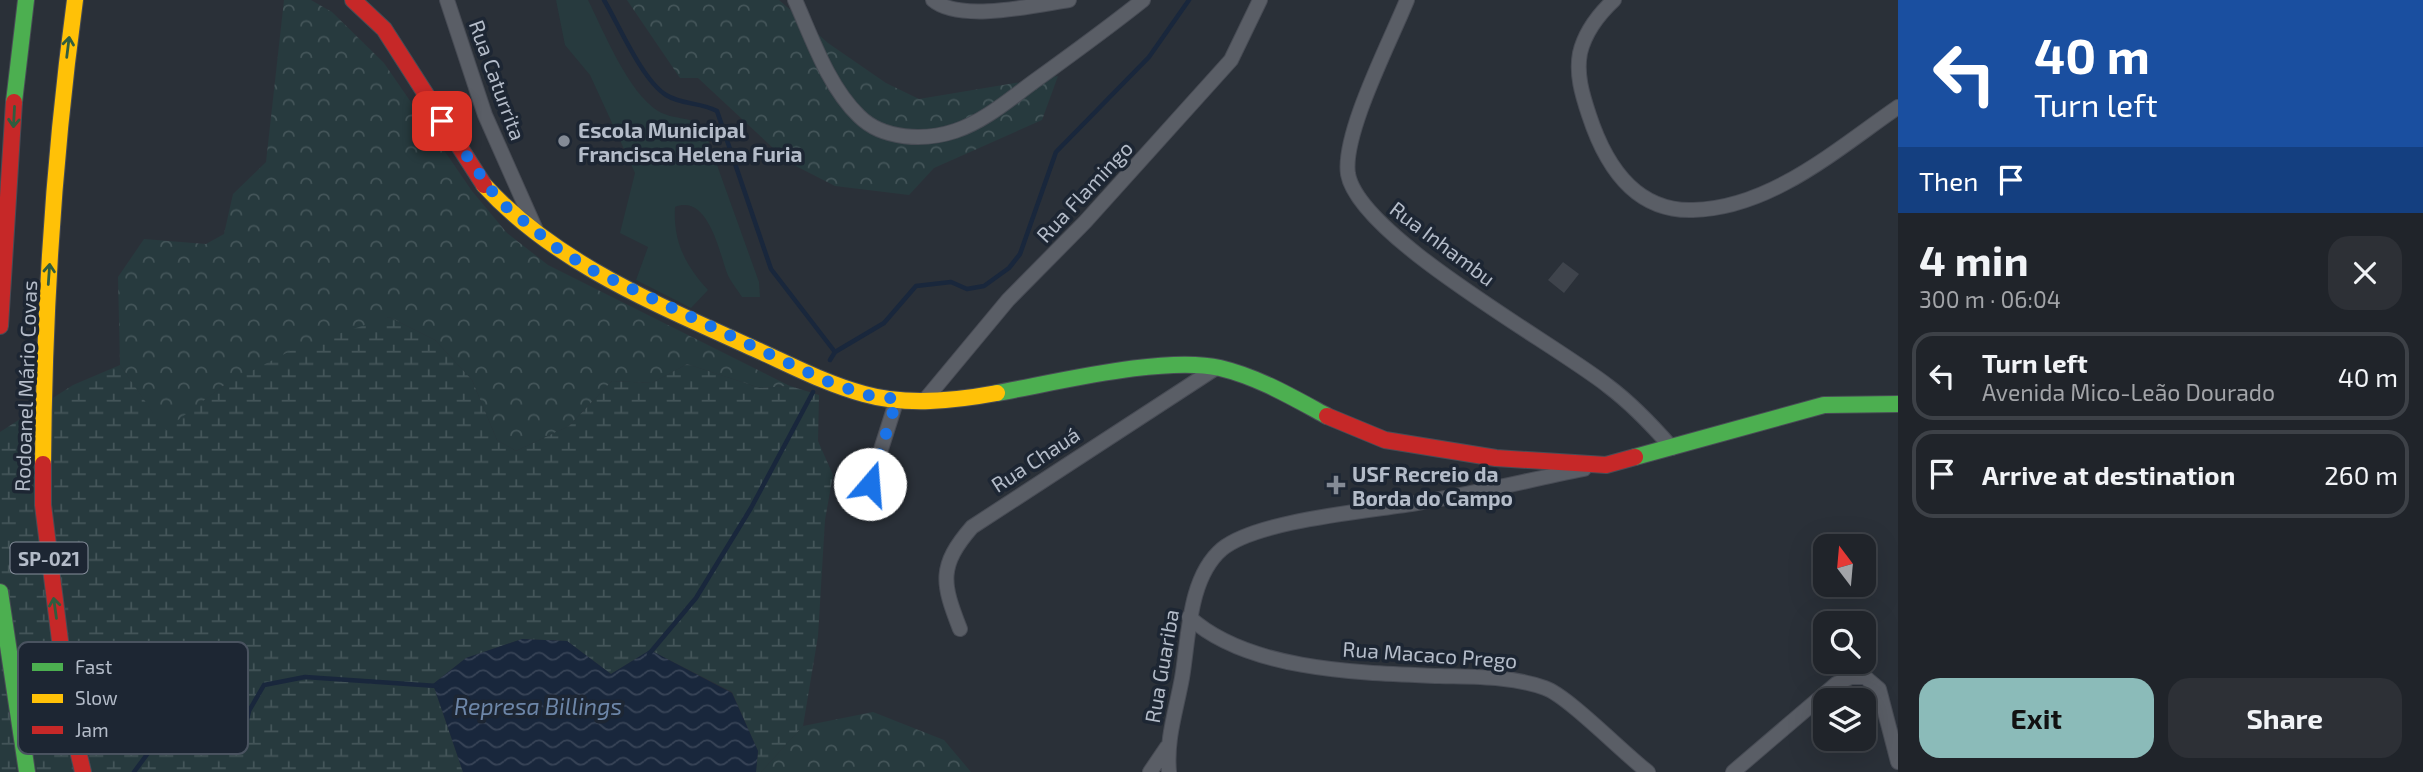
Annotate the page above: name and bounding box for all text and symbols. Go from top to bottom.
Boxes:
street label: Rua Caturrita [465,16,531,144]
text: 40 m [2034,25,2150,84]
icon: left [1919,28,2010,119]
one-way arrow [62,37,75,59]
text: Turn left [2034,85,2158,123]
pin [412,91,472,151]
icon: arrive [423,102,461,140]
one-way arrow [7,105,20,127]
place label: Escola Municipal Francisca Helena Furia [578,117,803,166]
marker: Escola Municipal Francisca Helena Furia [556,133,572,149]
street label: Rua Flamingo [1031,135,1137,247]
icon: arrive [1992,161,2030,199]
text: Then [1919,165,1978,196]
street label: Rua Inhambu [1386,195,1500,291]
text: 4 min [1919,234,2029,284]
button: close [2328,236,2402,310]
one-way arrow [43,263,56,286]
street label: Rodoanel Mário Covas [9,280,41,492]
text: 300 m · 06:04 [1919,285,2061,313]
text: Turn left [1982,347,2088,378]
icon: left [1923,357,1961,395]
text: 40 m [2338,361,2398,392]
text: Avenida Mico-Leão Dourado [1982,378,2275,406]
street label: Rua Chauá [986,421,1084,497]
position arrow [833,447,907,521]
icon: arrive [1923,455,1961,493]
text: Arrive at destination [1982,459,2235,490]
text: 260 m [2324,459,2398,490]
place label: USF Recreio da Borda do Campo [1352,461,1513,510]
marker: USF Recreio da Borda do Campo [1326,475,1346,495]
north arrow [1813,534,1876,597]
map controls [1813,534,1876,751]
road number: SP-021 [10,542,88,573]
one-way arrow [48,597,61,620]
street label: Rua Guariba [1139,607,1183,725]
button: search [1813,611,1876,674]
street label: Rua Macaco Prego [1342,635,1518,673]
legend [18,642,248,754]
text: Fast [75,655,112,678]
button: Exit [1919,678,2154,758]
button: Share [2168,678,2402,758]
text: Slow [75,686,118,709]
button: layers [1813,688,1876,751]
water label: Represa Billings [454,692,622,720]
text: Jam [75,718,109,741]

